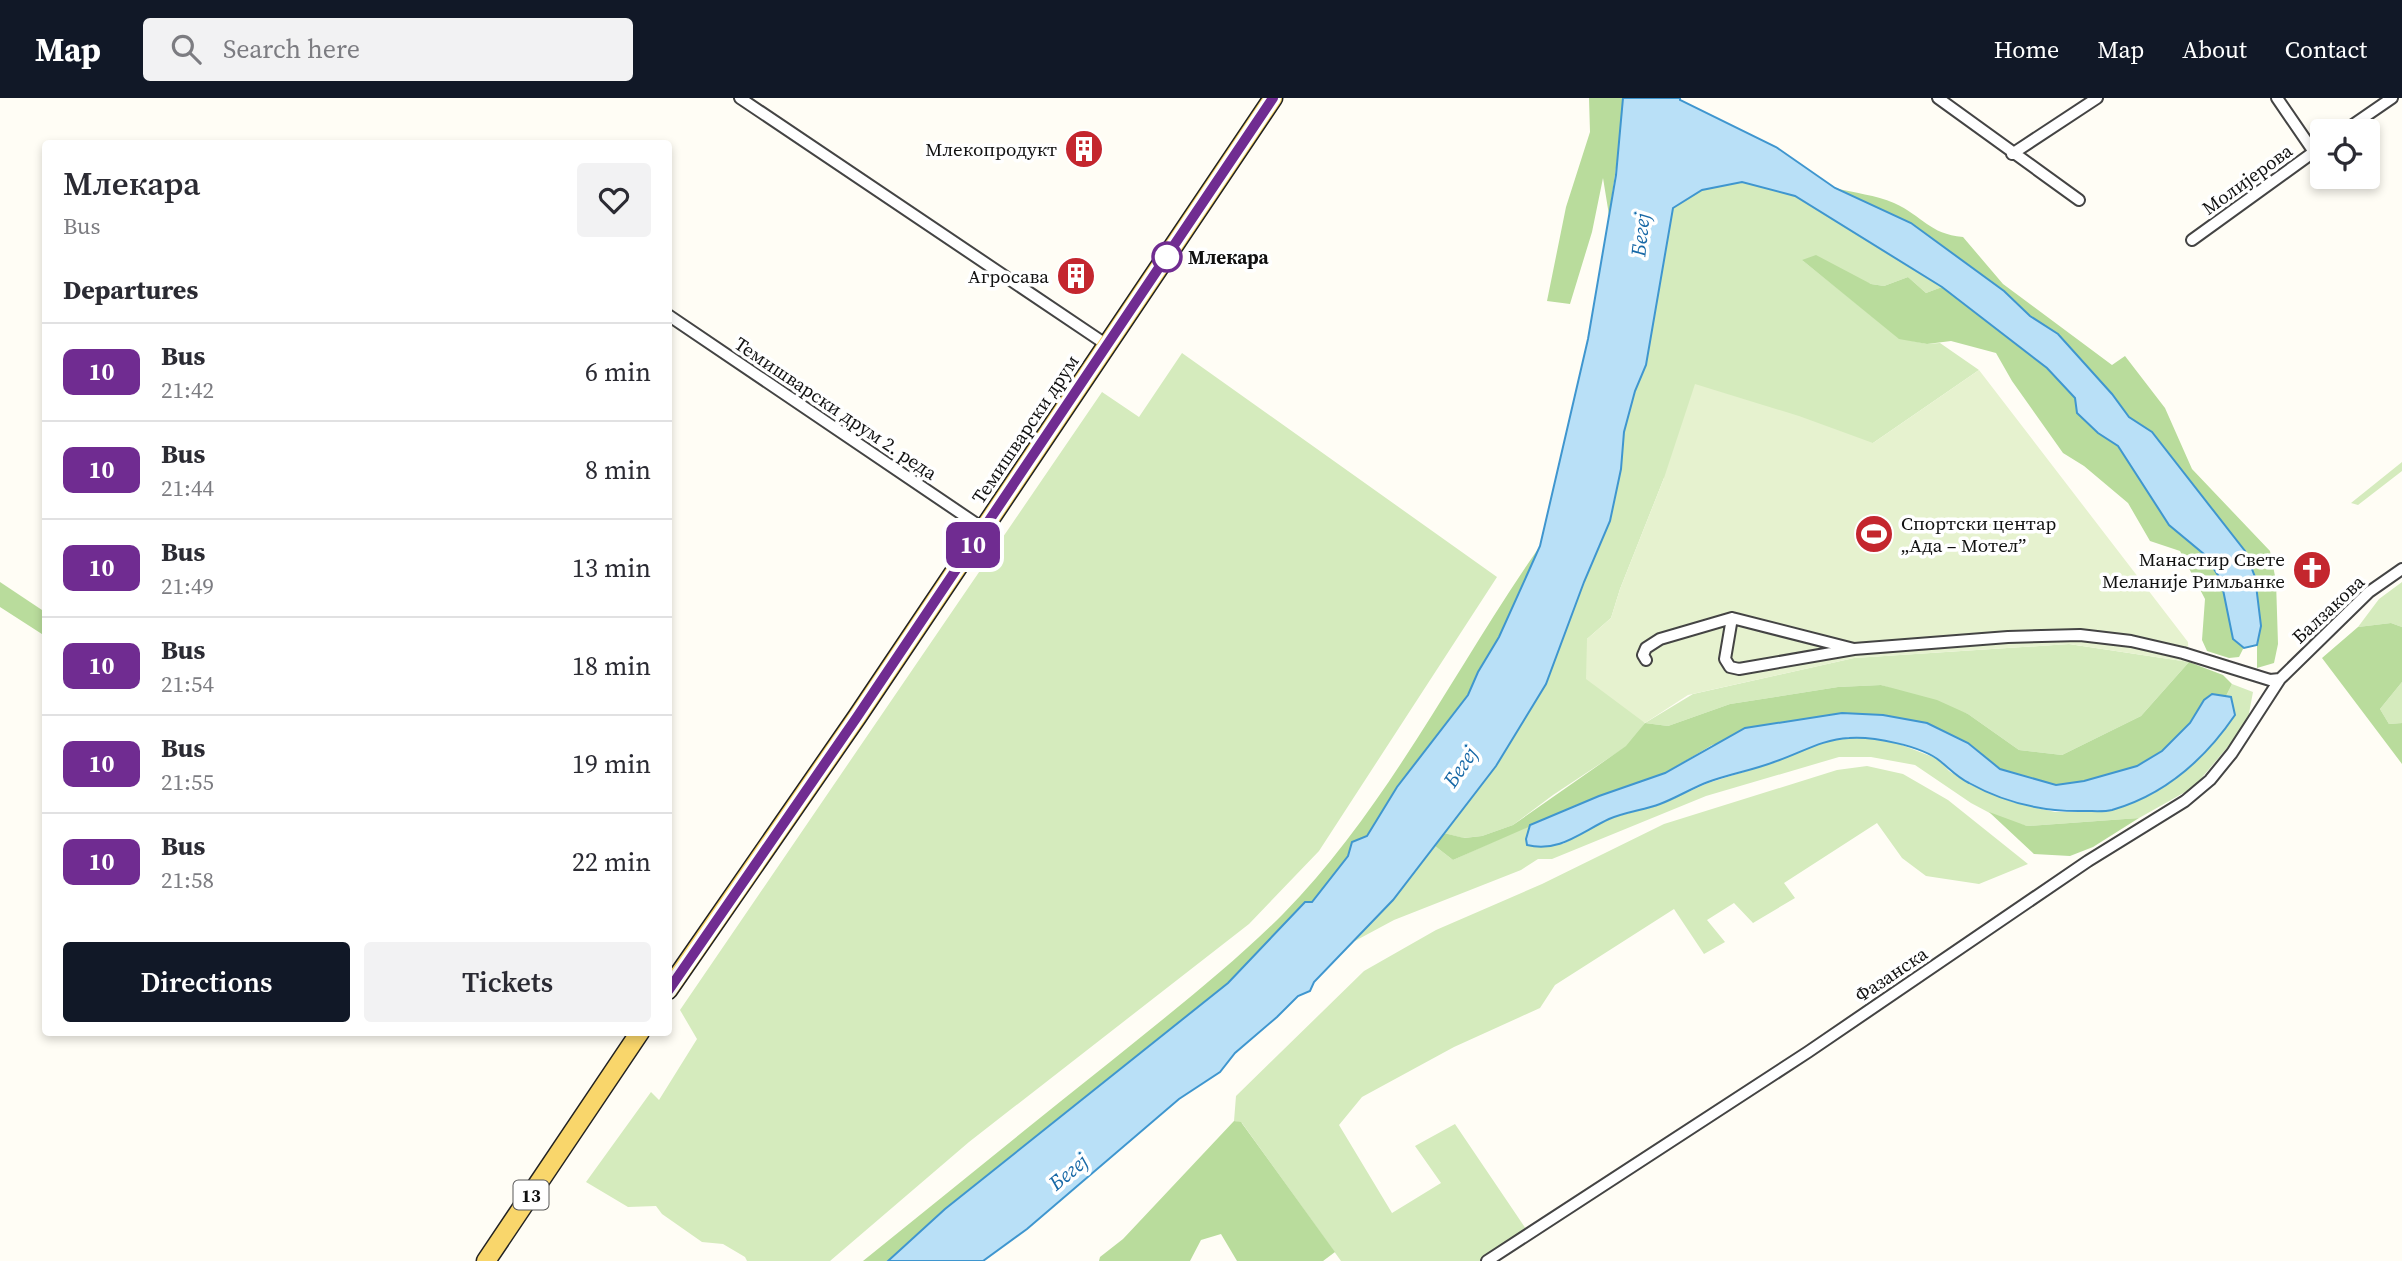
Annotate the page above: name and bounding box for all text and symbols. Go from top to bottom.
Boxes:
search box [143,18,633,81]
text: Map [35,27,101,72]
icon: search [167,30,205,68]
text: Search here [223,31,360,67]
text: Home [1994,33,2059,66]
text: Map [2097,33,2144,66]
text: About [2182,33,2247,66]
text: Contact [2285,33,2367,66]
map controls [2310,119,2380,189]
button: locate [2310,119,2380,189]
building icon: Млекопродукт [1063,128,1105,170]
place label: Млекопродукт [925,136,1057,162]
street label: Молијерова [2197,137,2298,221]
text: Млекара [63,161,200,206]
button: heart [577,163,651,237]
text: Bus [63,210,100,242]
water label: Бегеј [1623,211,1657,259]
marker: Млекара [1152,242,1182,272]
place label: Млекара [1188,244,1269,270]
building icon: Агросава [1055,255,1097,297]
place label: Агросава [968,263,1049,289]
text: Departures [63,272,198,308]
street label: Темишварски друм 2. реда [730,330,943,486]
text: Bus [161,338,205,374]
street label: Темишварски друм [965,349,1085,509]
text: 6 min [585,354,651,390]
text: 10 [88,355,115,388]
text: 21:42 [161,374,214,406]
text: Bus [161,436,205,472]
text: 8 min [585,452,651,488]
text: 10 [88,453,115,486]
text: 21:44 [161,472,214,504]
place label: Спортски центар „Ада – Мотел” [1901,510,2056,558]
sports icon: Спортски центар „Ада – Мотел” [1853,513,1895,555]
line badge: 10 [942,522,1004,568]
text: 10 [960,528,986,561]
text: Bus [161,534,205,570]
place label: Манастир Свете Меланије Римљанке [2102,546,2285,594]
church icon: Манастир Свете Меланије Римљанке [2291,549,2333,591]
text: 13 min [572,550,651,586]
text: 10 [88,551,115,584]
street label: Балзакова [2286,569,2370,649]
text: 21:49 [161,570,214,602]
text: Bus [161,632,205,668]
text: 18 min [572,648,651,684]
text: 10 [88,649,115,682]
text: 21:54 [161,668,214,700]
text: Bus [161,730,205,766]
water label: Бегеј [1435,740,1484,794]
text: 19 min [572,746,651,782]
text: 10 [88,747,115,780]
text: 21:55 [161,766,214,798]
text: Bus [161,828,205,864]
text: 22 min [572,844,651,880]
text: 10 [88,845,115,878]
text: 21:58 [161,864,214,896]
street label: Фазанска [1850,940,1933,1008]
button: Directions [63,942,350,1022]
button: Tickets [364,942,651,1022]
water label: Бегеј [1041,1147,1094,1198]
road number: 13 [514,1180,548,1210]

